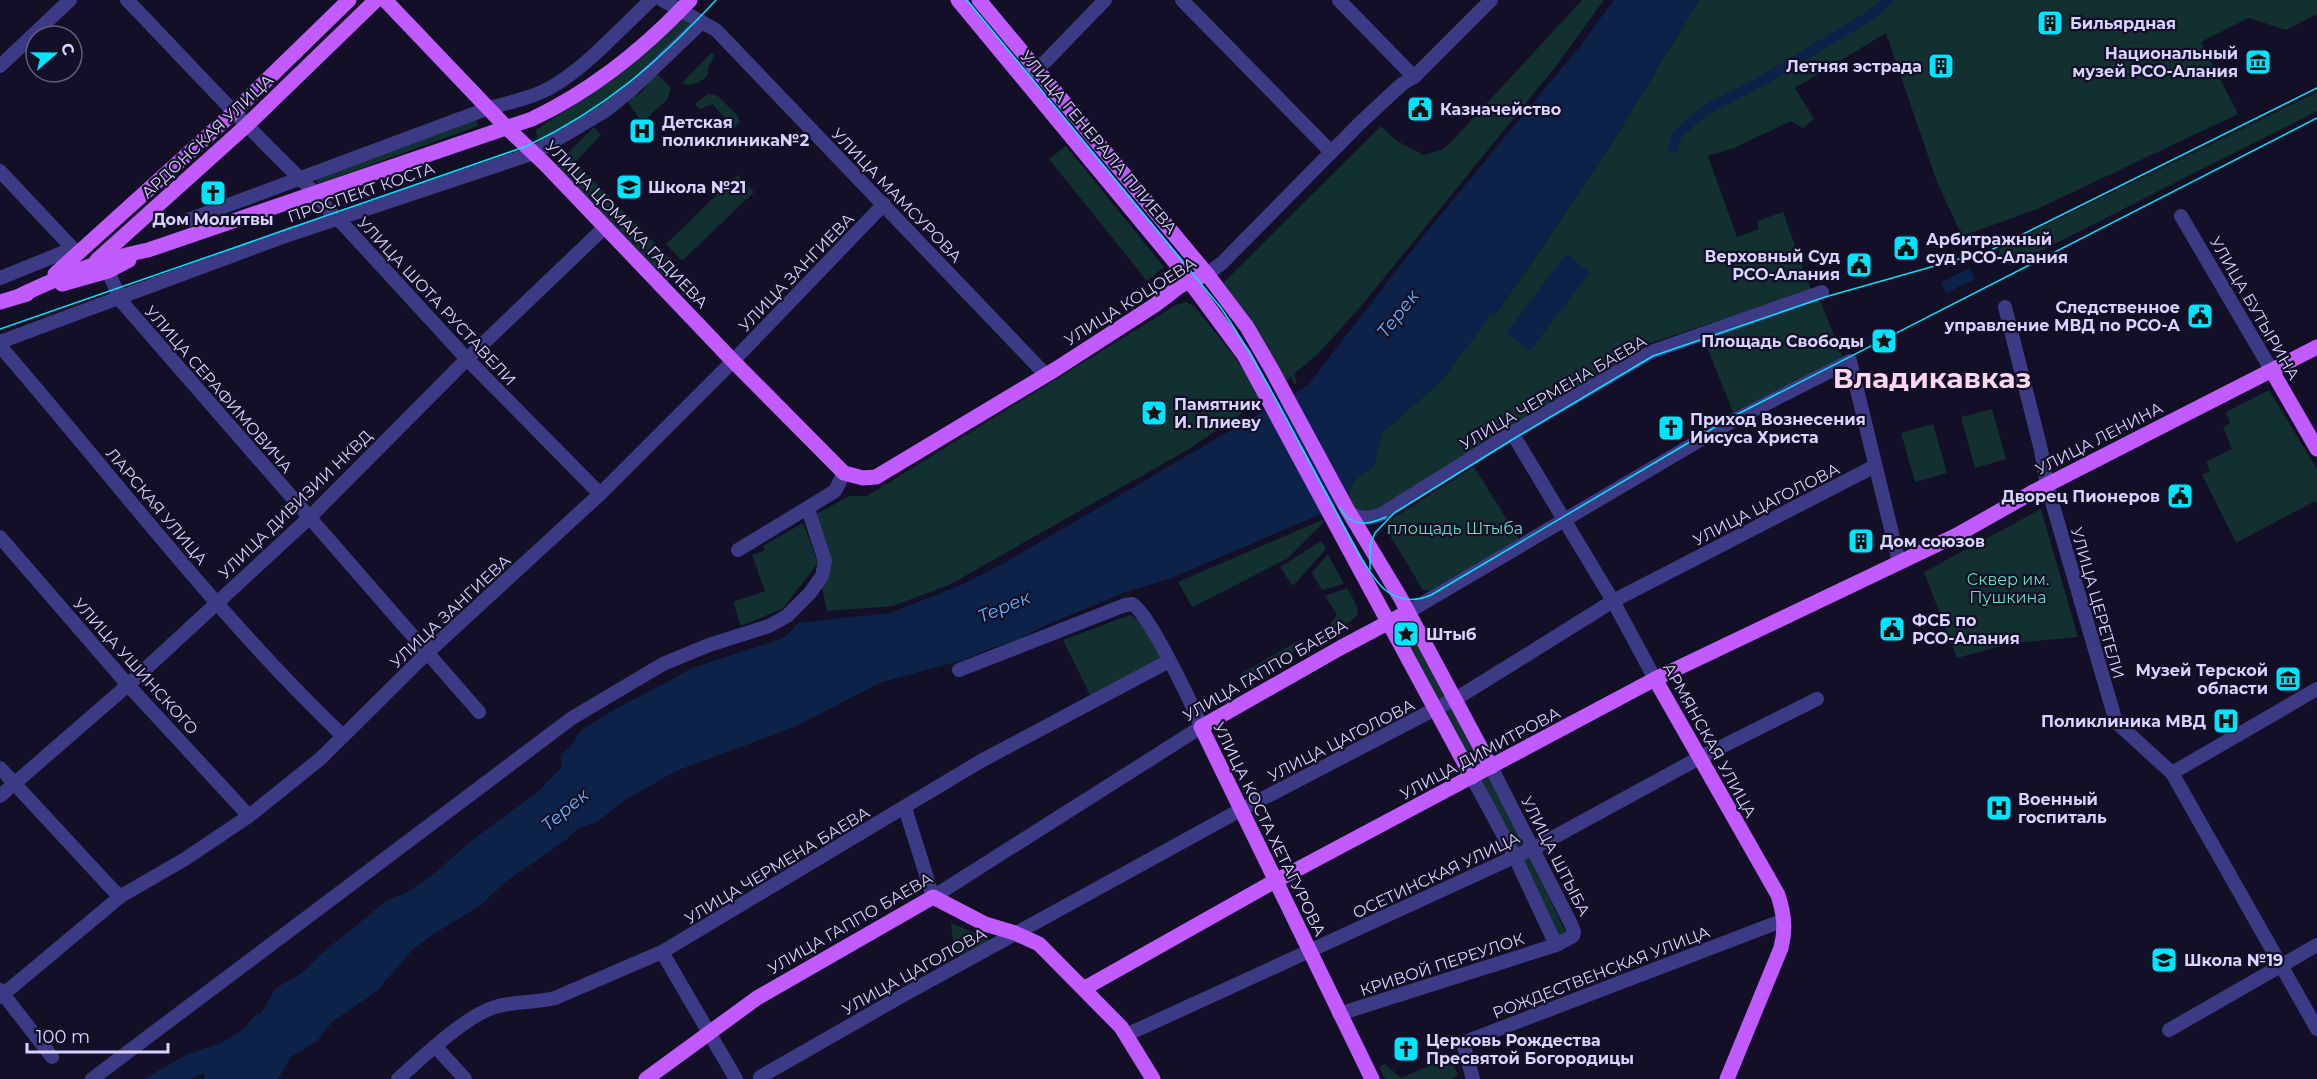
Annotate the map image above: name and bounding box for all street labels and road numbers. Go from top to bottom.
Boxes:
street label: УЛИЦА ГЕНЕРАЛА ПЛИЕВА [1016,47,1181,238]
street label: АРДОНСКАЯ УЛИЦА [138,70,277,202]
street label: УЛИЦА МАМСУРОВА [828,124,966,266]
street label: УЛИЦА ЦОМАКА ГАДИЕВА [541,137,712,312]
street label: ПРОСПЕКТ КОСТА [285,158,437,227]
street label: УЛИЦА ЗАНГИЕВА [735,209,858,335]
street label: УЛИЦА ШОТА РУСТАВЕЛИ [354,213,520,389]
street label: УЛИЦА БУТЫРИНА [2206,233,2303,383]
street label: УЛИЦА КОЦОЕВА [1061,253,1200,350]
street label: УЛИЦА СЕРАФИМОВИЧА [141,302,296,477]
street label: УЛИЦА ЧЕРМЕНА БАЕВА [1457,331,1650,454]
street label: УЛИЦА ЛЕНИНА [2033,398,2166,479]
street label: УЛИЦА ДИВИЗИИ НКВД [215,426,376,583]
street label: ЛАРСКАЯ УЛИЦА [102,444,211,569]
street label: УЛИЦА ЦАГОЛОВА [1690,459,1843,550]
street label: УЛИЦА ЦЕРЕТЕЛИ [2067,525,2128,681]
street label: УЛИЦА ЗАНГИЕВА [386,551,514,672]
street label: УЛИЦА УШИНСКОГО [69,594,202,739]
street label: УЛИЦА ГАППО БАЕВА [1180,616,1351,725]
street label: АРМЯНСКАЯ УЛИЦА [1659,660,1760,821]
street label: УЛИЦА ЦАГОЛОВА [1265,695,1418,786]
street label: УЛИЦА ДИМИТРОВА [1397,703,1563,804]
street label: УЛИЦА КОСТА ХЕТАГУРОВА [1209,719,1330,939]
street label: УЛИЦА ШТЫБА [1517,793,1594,919]
street label: УЛИЦА ЧЕРМЕНА БАЕВА [682,803,873,928]
street label: ОСЕТИНСКАЯ УЛИЦА [1350,828,1523,923]
street label: УЛИЦА ГАППО БАЕВА [765,869,936,978]
street label: РОЖДЕСТВЕНСКАЯ УЛИЦА [1490,922,1712,1023]
street label: УЛИЦА ЦАГОЛОВА [839,924,990,1019]
street label: КРИВОЙ ПЕРЕУЛОК [1358,929,1527,1000]

